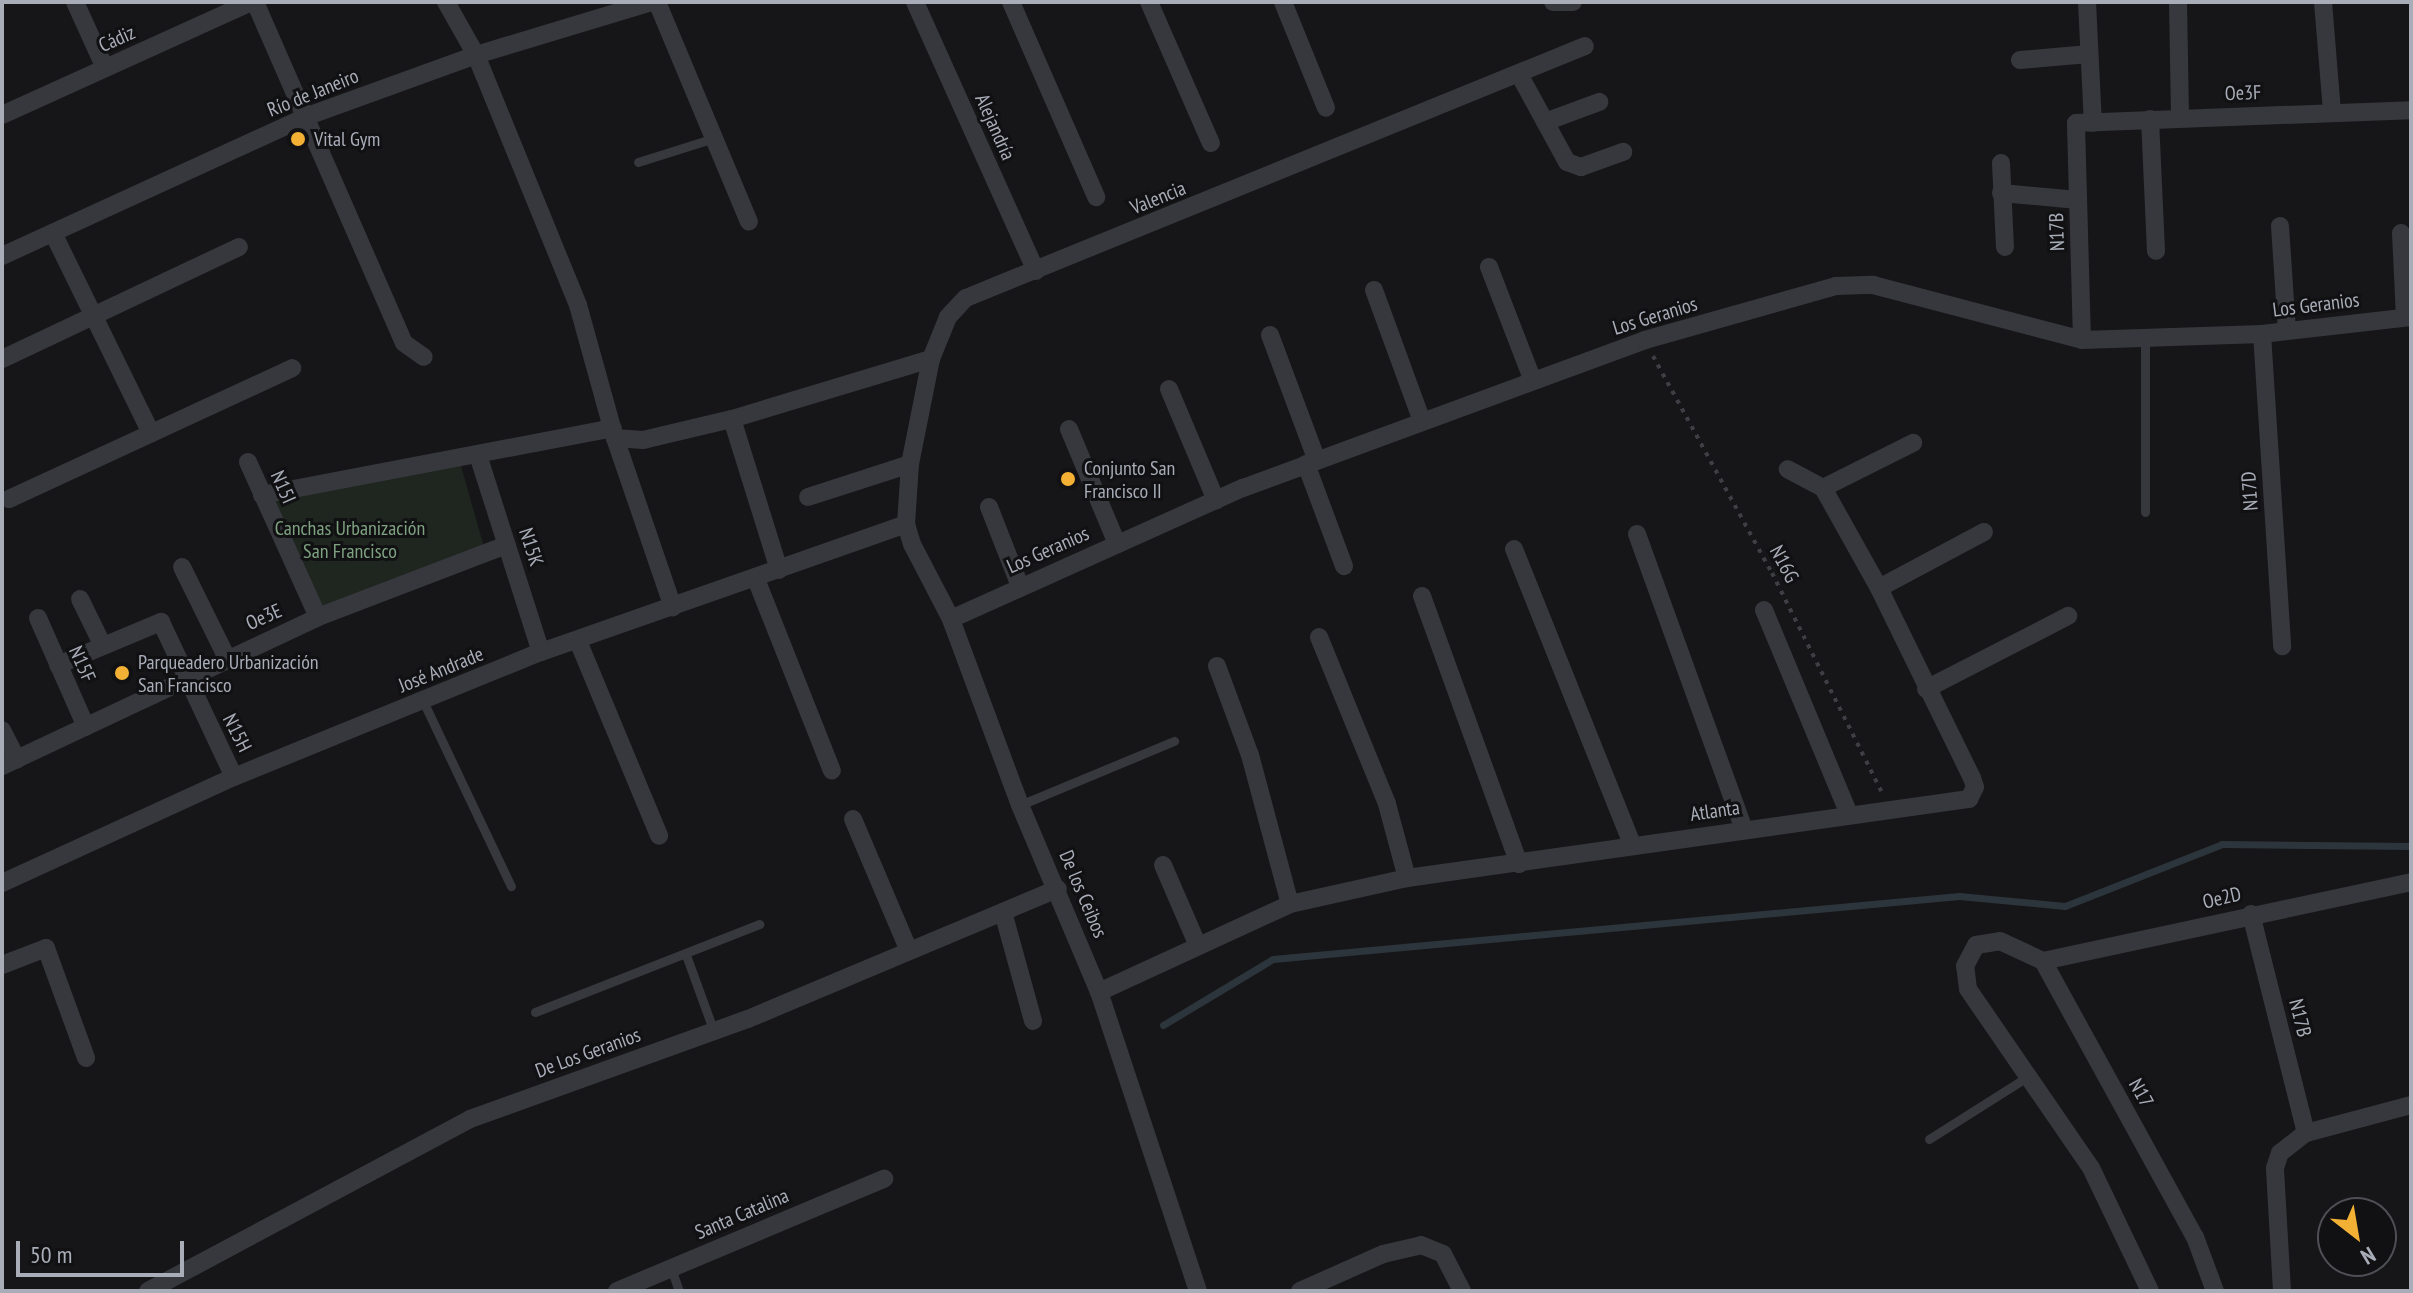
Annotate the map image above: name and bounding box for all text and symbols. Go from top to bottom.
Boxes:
street label: Cádiz [95,20,139,58]
street label: Río de Janeiro [264,64,362,122]
street label: Oe3F [2224,80,2262,106]
street label: Alejandría [970,90,1020,164]
place label: Vital Gym [314,127,380,151]
marker: Vital Gym [289,130,307,148]
street label: Valencia [1127,176,1189,220]
street label: N17B [2044,213,2070,251]
street label: Los Geranios [2271,288,2361,322]
street label: Los Geranios [1610,292,1700,340]
place label: Conjunto San Francisco II [1084,456,1175,503]
street label: N15I [265,467,301,507]
marker: Conjunto San Francisco II [1059,470,1077,488]
street label: N17D [2237,471,2263,511]
park label: Canchas Urbanización San Francisco [275,517,425,564]
street label: Los Geranios [1003,521,1093,579]
street label: N15K [514,525,548,569]
street label: N16G [1764,541,1804,587]
street label: Oe3E [242,599,286,635]
street label: N15F [64,642,100,686]
street label: José Andrade [395,642,487,698]
place label: Parqueadero Urbanización San Francisco [138,650,319,697]
marker: Parqueadero Urbanización San Francisco [113,664,131,682]
street label: N15H [217,710,257,756]
street label: Atlanta [1689,796,1741,826]
street label: De los Ceibos [1054,847,1112,941]
street label: Oe2D [2200,882,2244,914]
street label: N17B [2284,997,2316,1039]
street label: De Los Geranios [532,1023,644,1083]
street label: N17 [2124,1075,2158,1111]
street label: Santa Catalina [692,1184,792,1244]
north arrow [2317,1197,2397,1277]
scale bar [20,1225,188,1275]
text: 50 m [30,1239,72,1270]
text: N [2356,1241,2381,1271]

